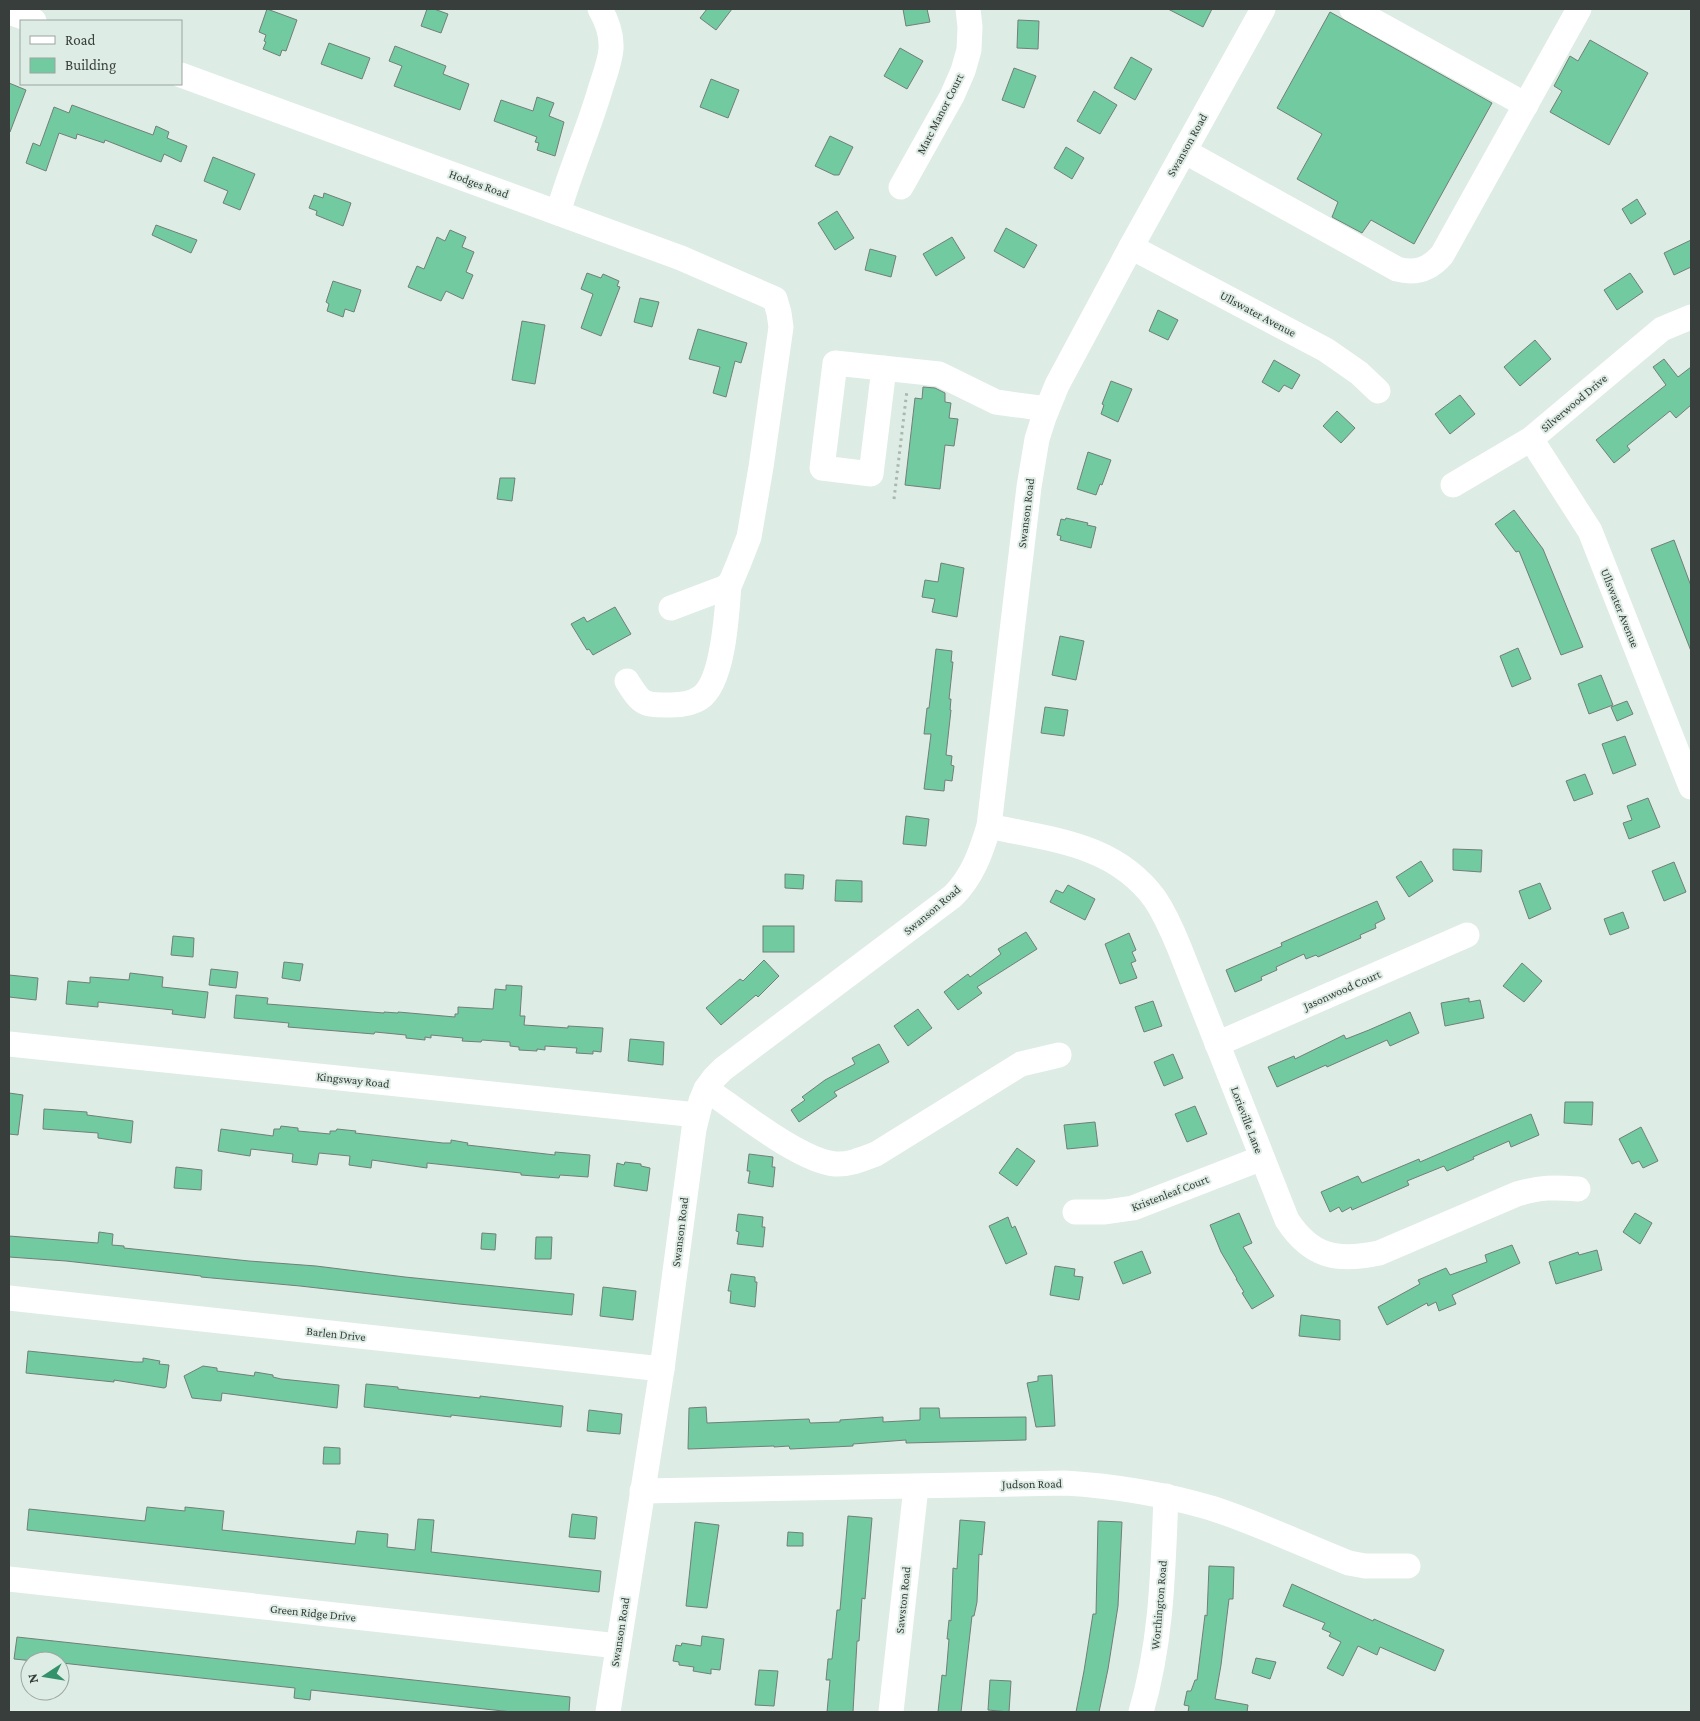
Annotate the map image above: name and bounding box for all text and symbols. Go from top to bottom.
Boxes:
legend [20,20,182,85]
text: Road [65,32,96,48]
text: Building [65,57,116,74]
street label: Marc Manor Court [914,70,967,157]
street label: Swanson Road [1164,110,1210,179]
street label: Hodges Road [447,167,511,201]
street label: Ullswater Avenue [1218,288,1298,340]
street label: Silverwood Drive [1538,371,1610,435]
street label: Swanson Road [1015,477,1037,549]
street label: Ullswater Avenue [1598,566,1642,650]
street label: Swanson Road [901,882,964,938]
street label: Jasonwood Court [1300,966,1384,1014]
street label: Kingsway Road [316,1069,391,1091]
street label: Lorieville Lane [1228,1085,1266,1155]
street label: Kristenleaf Court [1129,1171,1212,1214]
street label: Swanson Road [669,1196,691,1268]
street label: Barlen Drive [306,1324,366,1344]
street label: Judson Road [1001,1476,1063,1492]
street label: Worthington Road [1148,1559,1170,1650]
street label: Sawston Road [893,1565,914,1634]
street label: Swanson Road [608,1596,632,1668]
street label: Green Ridge Drive [269,1602,357,1624]
north arrow [20,1651,70,1701]
text: N [23,1672,41,1685]

